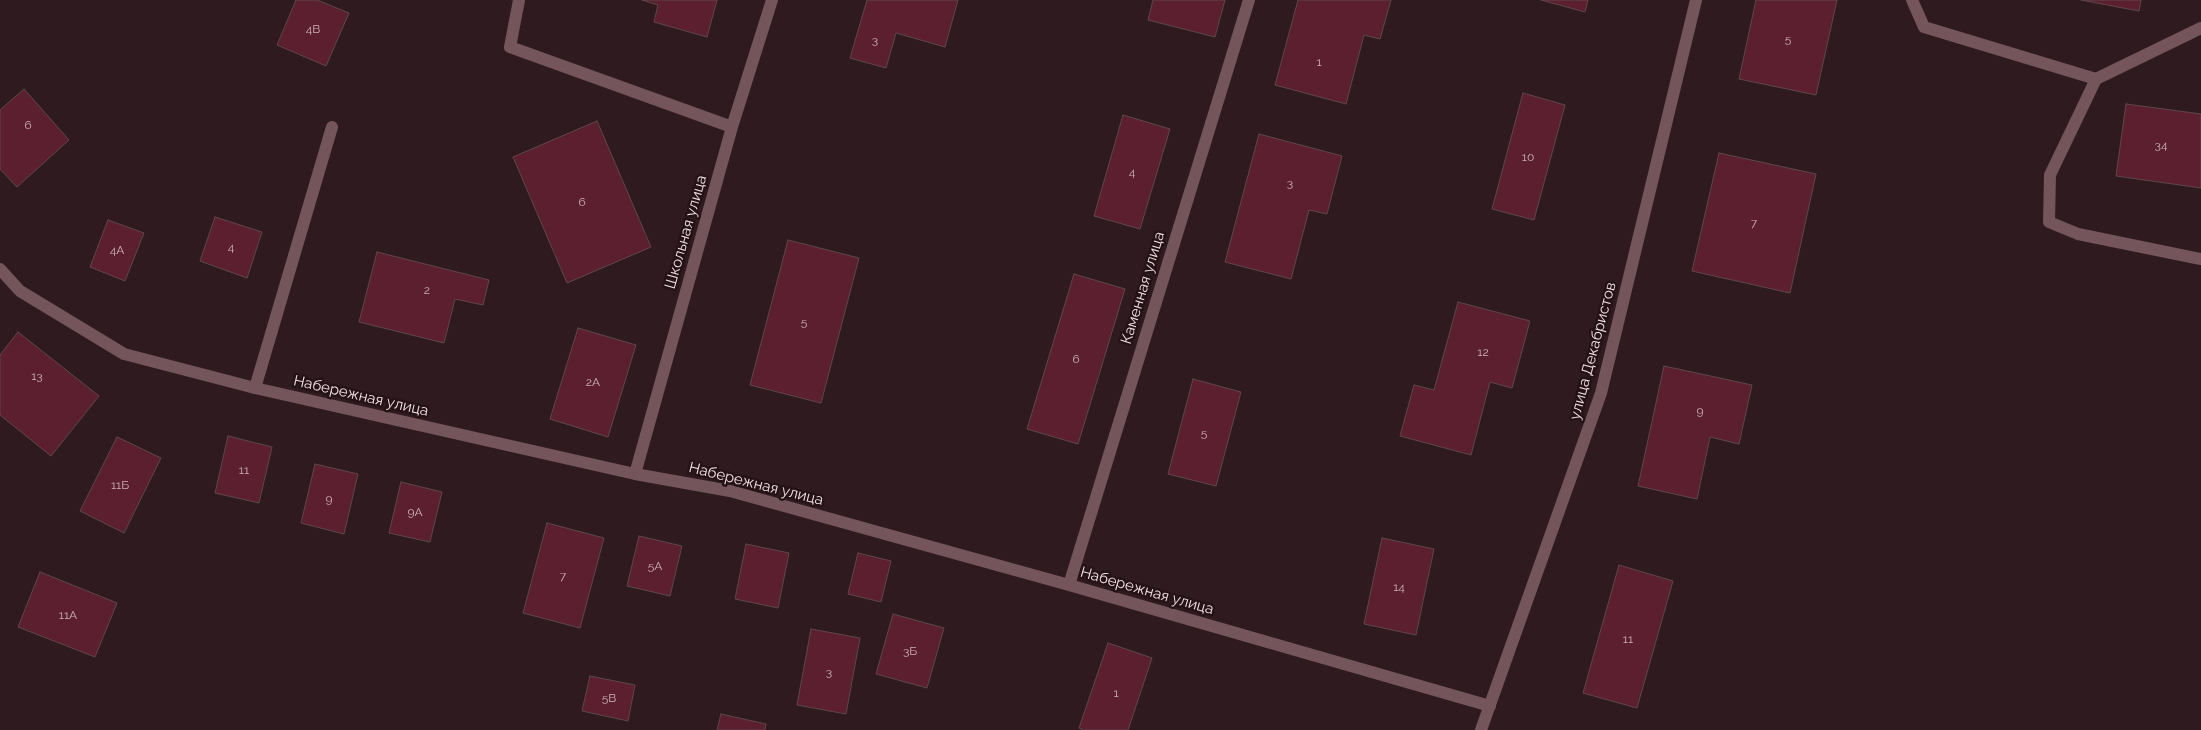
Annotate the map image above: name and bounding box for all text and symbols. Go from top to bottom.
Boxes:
house number: 4В [306,22,320,36]
house number: 5 [1785,32,1791,46]
house number: 3 [872,33,878,47]
house number: 1 [1316,55,1322,69]
house number: 6 [24,118,32,132]
house number: 34 [2155,138,2167,152]
house number: 10 [1522,150,1534,164]
house number: 4 [1129,165,1135,179]
street label: Школьная улица [661,173,711,291]
house number: 3 [1287,176,1293,190]
house number: 6 [578,195,586,209]
house number: 7 [1751,216,1757,230]
street label: Каменная улица [1117,230,1169,346]
house number: 4 [228,240,234,254]
house number: 4А [110,243,124,257]
street label: улица Декабристов [1566,280,1620,422]
house number: 2 [424,283,430,297]
house number: 5 [801,315,807,329]
house number: 12 [1477,345,1489,359]
house number: 6 [1072,352,1080,366]
house number: 13 [31,369,43,383]
street label: Набережная улица [292,372,430,420]
house number: 2А [586,375,600,389]
house number: 9 [1696,404,1704,418]
house number: 5 [1201,426,1207,440]
street label: Набережная улица [687,459,825,509]
house number: 11 [239,463,249,477]
house number: 11Б [111,478,129,492]
house number: 9 [325,492,333,506]
house number: 9А [407,505,423,519]
house number: 5А [648,559,662,573]
street label: Набережная улица [1078,563,1216,619]
house number: 7 [560,569,566,583]
house number: 14 [1393,580,1405,594]
house number: 11А [59,608,77,622]
house number: 11 [1623,632,1633,646]
house number: 3Б [903,644,917,658]
house number: 3 [826,665,832,679]
house number: 1 [1113,686,1119,700]
house number: 5В [602,691,616,705]

